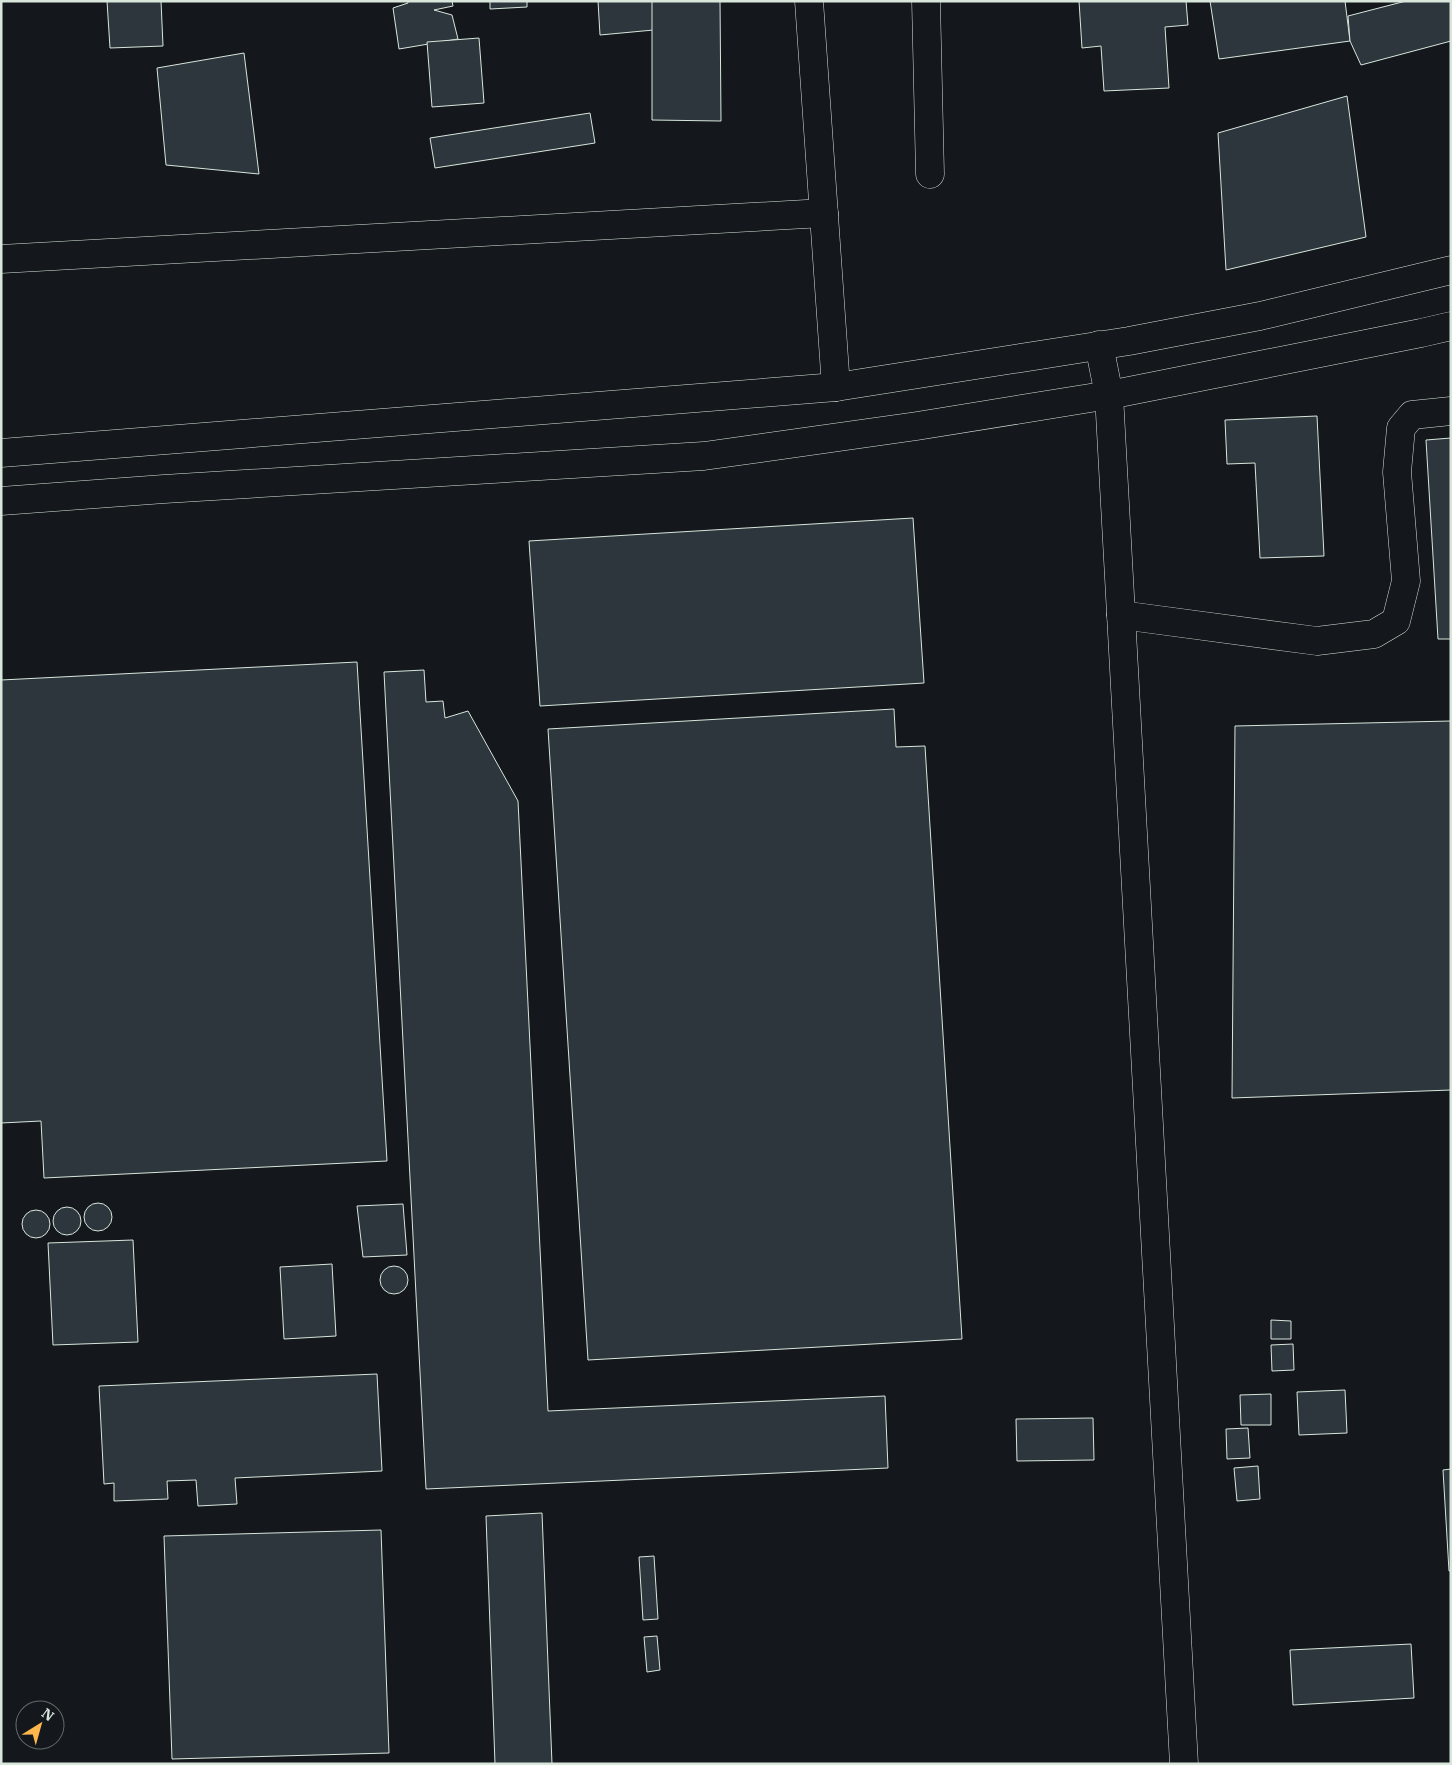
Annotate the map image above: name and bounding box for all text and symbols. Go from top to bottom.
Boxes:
north arrow [15,1700,65,1750]
text: N [38,1704,58,1725]

